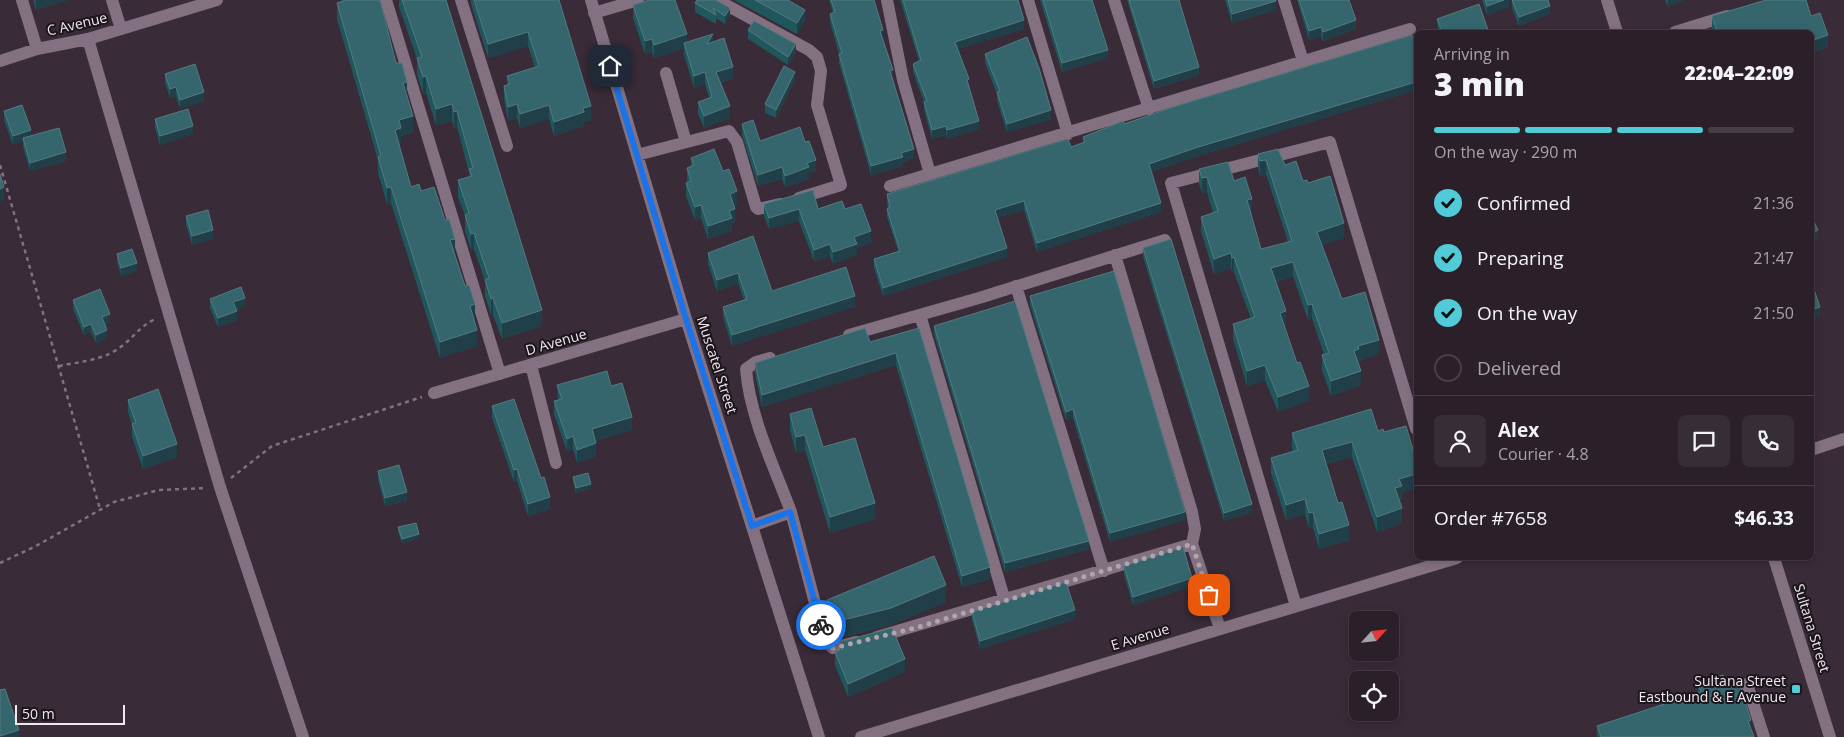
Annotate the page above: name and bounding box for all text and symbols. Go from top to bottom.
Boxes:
street label: C Avenue [45,7,109,40]
text: Arriving in [1434,43,1510,65]
pin [589,45,631,87]
icon: home [596,52,624,80]
text: 22:04–22:09 [1684,60,1794,86]
text: 3 min [1434,62,1525,105]
text: On the way · 290 m [1434,141,1577,163]
icon: check [1434,189,1462,217]
text: Confirmed [1477,190,1571,216]
text: 21:36 [1753,192,1794,214]
icon: check [1434,244,1462,272]
text: Preparing [1477,245,1564,271]
text: 21:47 [1753,247,1794,269]
icon: check [1434,299,1462,327]
text: On the way [1477,300,1577,326]
text: 21:50 [1753,302,1794,324]
street label: Muscatel Street [693,314,742,416]
street label: D Avenue [523,324,589,359]
text: Delivered [1477,355,1561,381]
button: person [1434,415,1486,467]
button: chat [1678,415,1730,467]
button: phone [1742,415,1794,467]
text: Alex [1498,417,1539,443]
text: Courier · 4.8 [1498,443,1589,465]
text: Order #7658 [1434,505,1547,531]
text: $46.33 [1734,505,1794,531]
pin [1188,574,1230,616]
icon: bag [1195,581,1223,609]
street label: Sultana Street [1790,581,1835,674]
courier [796,600,846,650]
icon: bike [807,611,835,639]
north arrow [1349,611,1399,661]
map controls [1349,611,1399,721]
street label: E Avenue [1108,619,1172,654]
button: locate [1349,671,1399,721]
place label: Sultana Street Eastbound & E Avenue [1638,671,1786,706]
marker: Sultana Street Eastbound & E Avenue [1790,683,1802,695]
scale bar [15,702,125,725]
text: 50 m [22,704,55,723]

